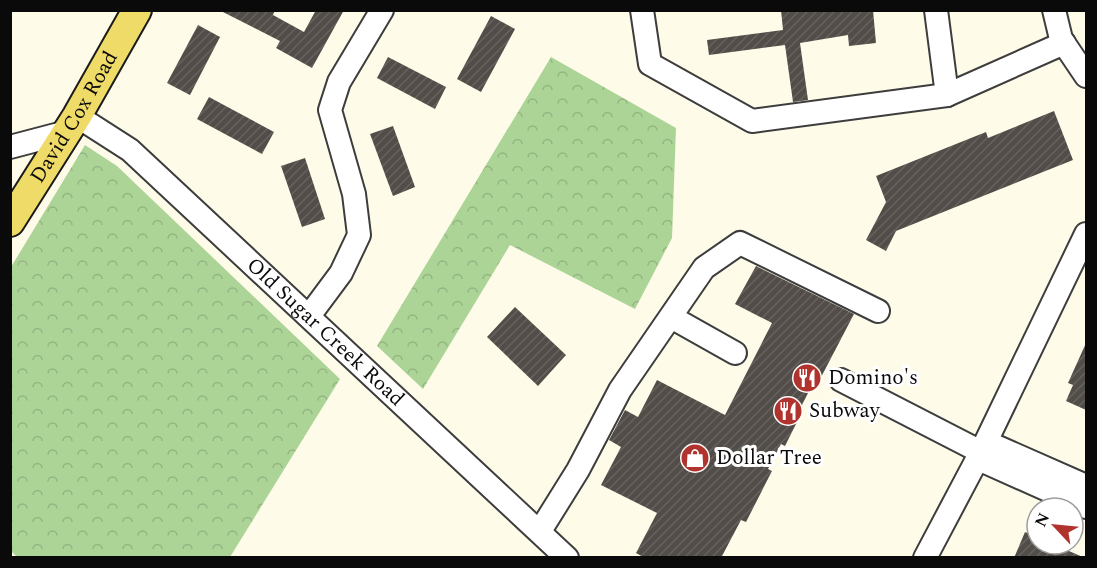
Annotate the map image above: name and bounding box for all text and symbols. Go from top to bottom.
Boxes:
street label: David Cox Road [22,45,127,190]
street label: Old Sugar Creek Road [239,250,412,414]
restaurant icon: Domino's [791,362,823,394]
place label: Domino's [828,362,918,394]
restaurant icon: Subway [772,395,804,427]
place label: Subway [809,395,881,427]
shop icon: Dollar Tree [679,442,711,474]
place label: Dollar Tree [716,442,822,474]
north arrow [1025,496,1085,556]
text: N [1029,509,1056,531]

